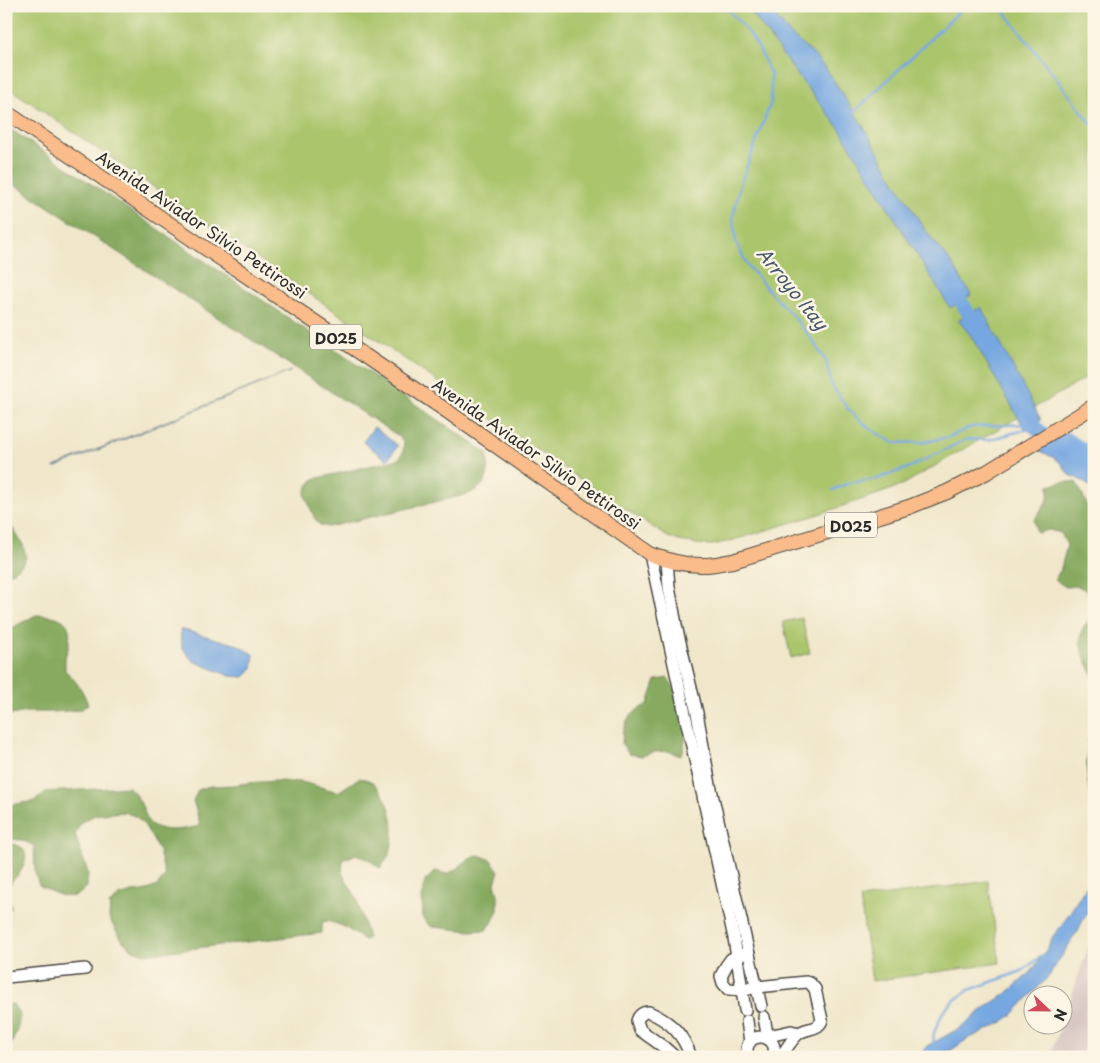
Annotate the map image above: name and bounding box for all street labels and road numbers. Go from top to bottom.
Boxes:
street label: Avenida Aviador Silvio Pettirossi [92,144,312,304]
road number: D025 [310,324,362,350]
street label: Avenida Aviador Silvio Pettirossi [428,372,646,534]
road number: D025 [825,512,877,538]

